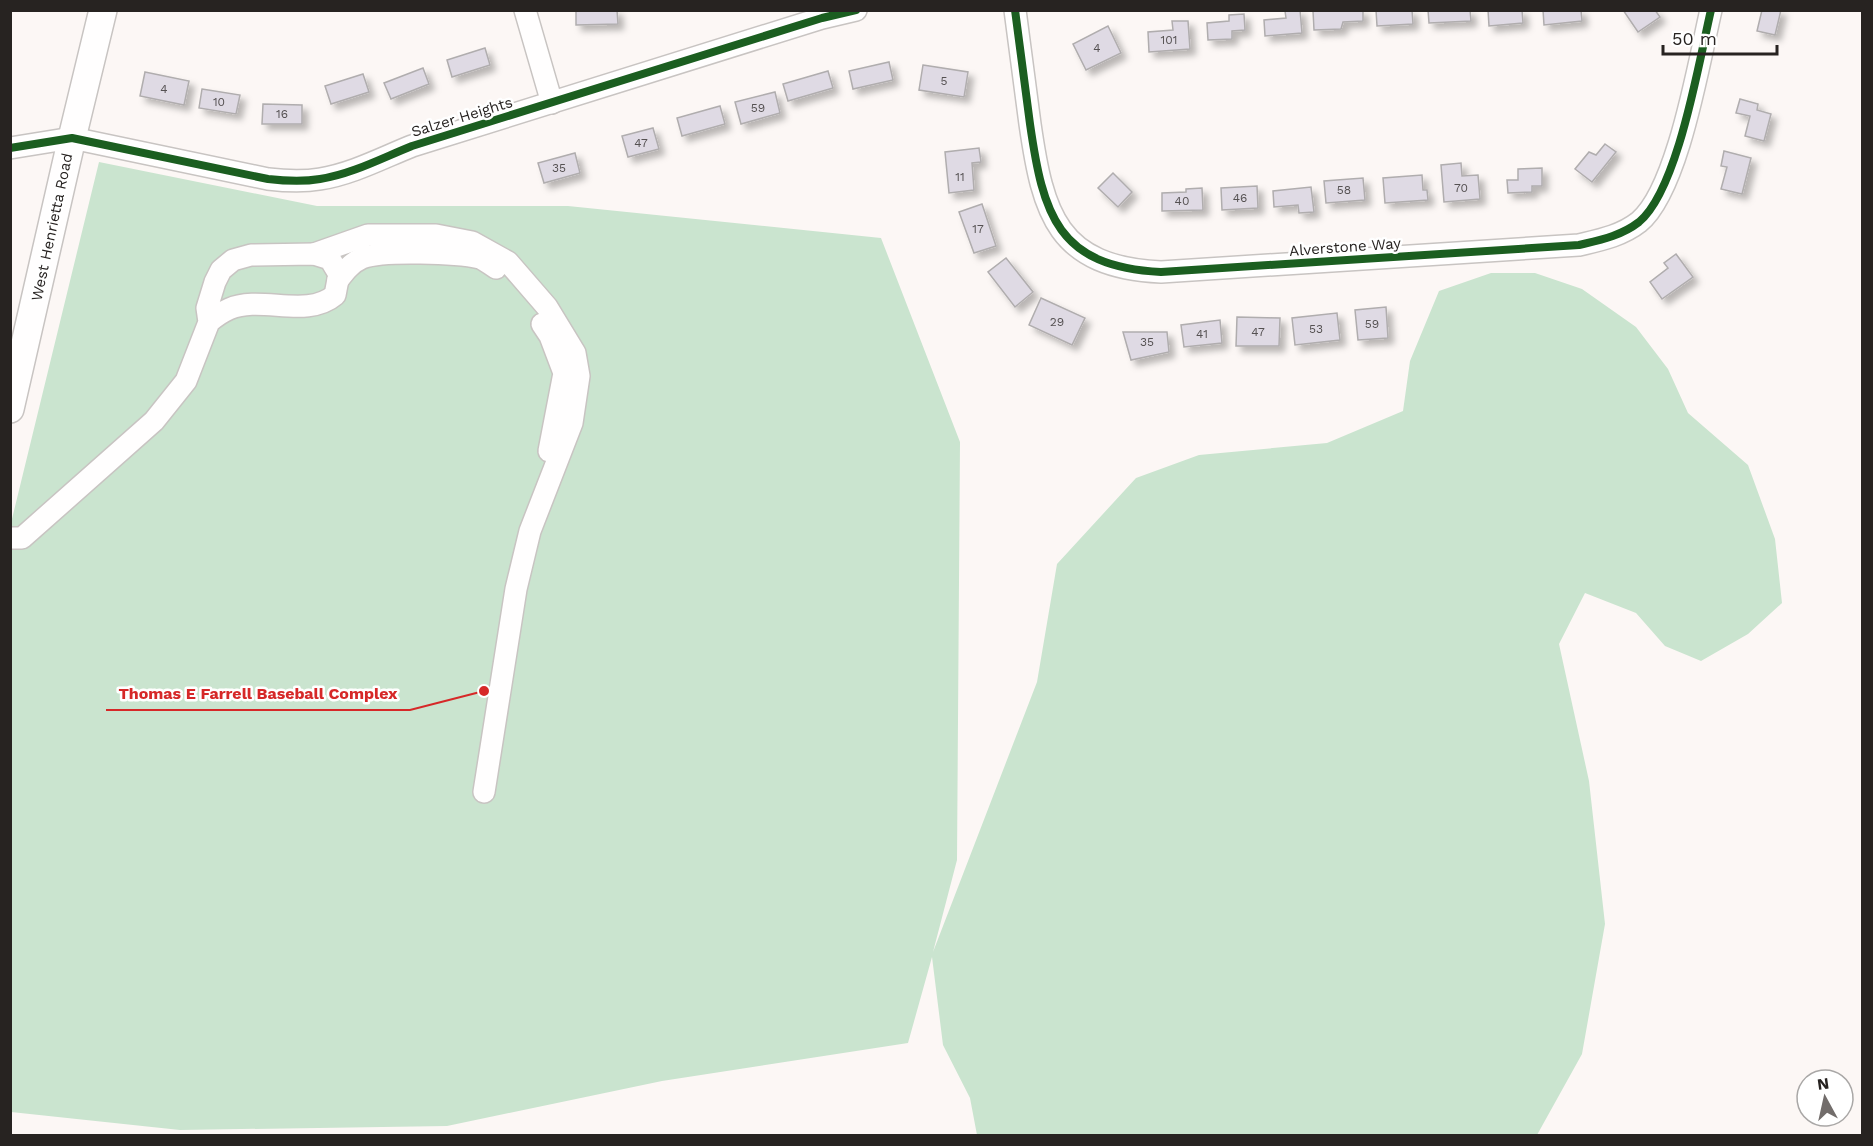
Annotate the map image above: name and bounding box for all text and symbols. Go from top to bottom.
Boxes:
scale bar [1663,18,1777,56]
text: 50 m [1672,28,1717,49]
house number: 101 [1161,33,1177,47]
house number: 4 [1093,41,1101,55]
house number: 5 [941,74,948,88]
house number: 4 [160,82,168,96]
street label: Salzer Heights [409,93,515,141]
house number: 10 [213,95,225,109]
house number: 59 [751,101,765,115]
house number: 16 [276,107,288,121]
house number: 47 [634,136,648,150]
street label: West Henrietta Road [28,151,76,303]
house number: 35 [552,161,566,175]
house number: 11 [955,170,965,184]
house number: 70 [1454,181,1468,195]
house number: 58 [1337,183,1351,197]
house number: 46 [1233,191,1247,205]
house number: 40 [1175,194,1189,208]
house number: 17 [972,222,984,236]
street label: Alverstone Way [1289,234,1402,260]
house number: 29 [1050,315,1064,329]
house number: 59 [1365,317,1379,331]
house number: 53 [1309,322,1323,336]
house number: 47 [1251,325,1265,339]
house number: 41 [1196,327,1208,341]
house number: 35 [1140,335,1154,349]
callout: Thomas E Farrell Baseball Complex [106,676,410,710]
text: Thomas E Farrell Baseball Complex [118,684,398,703]
north arrow [1795,1068,1855,1128]
text: N [1816,1073,1830,1094]

